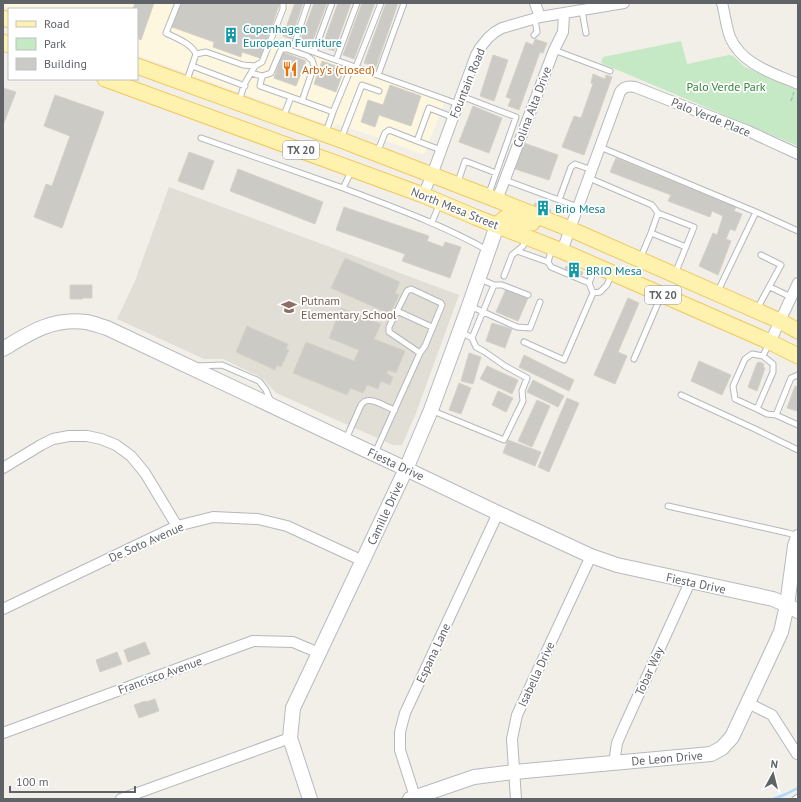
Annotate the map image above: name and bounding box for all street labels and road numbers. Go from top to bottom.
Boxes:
street label: Fountain Road [446,46,488,120]
street label: Colina Alta Drive [510,64,554,150]
street label: Palo Verde Place [669,94,753,140]
road number: TX 20 [283,141,319,159]
street label: North Mesa Street [409,184,501,232]
road number: TX 20 [645,286,681,304]
street label: Fiesta Drive [365,444,427,484]
street label: Camille Drive [364,479,406,547]
street label: De Soto Avenue [106,519,186,565]
street label: Fiesta Drive [665,569,727,597]
street label: Espana Lane [413,621,453,685]
street label: Isabella Drive [514,639,558,709]
street label: Tobar Way [632,644,667,698]
street label: Francisco Avenue [116,653,204,697]
street label: De Leon Drive [631,747,703,769]

